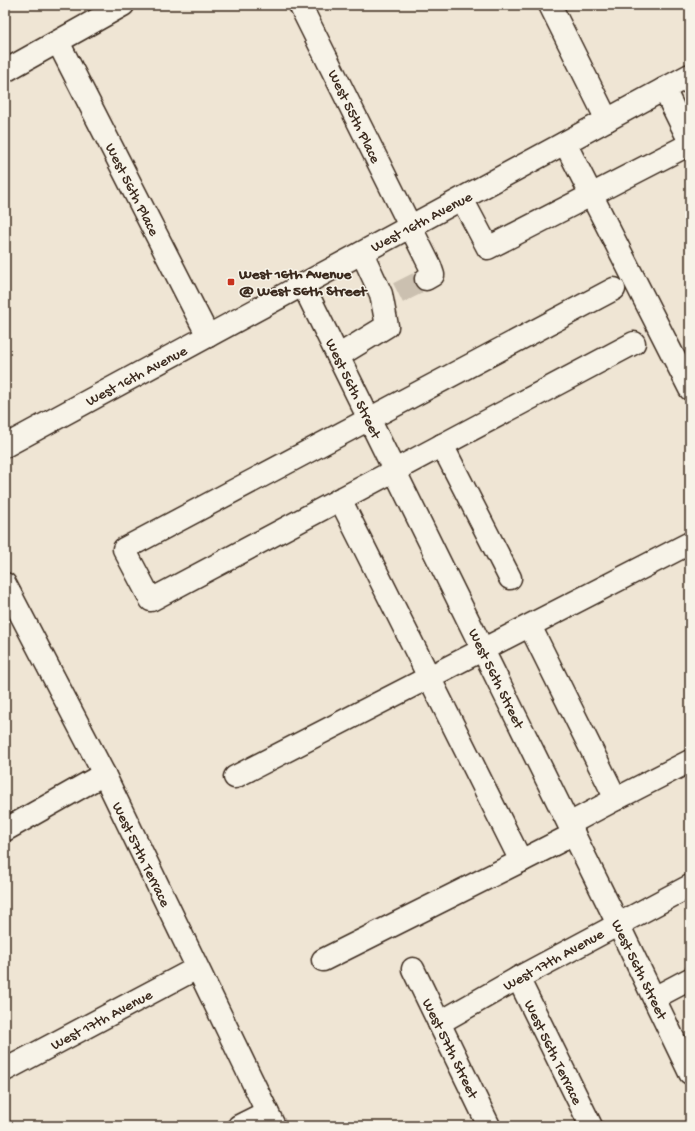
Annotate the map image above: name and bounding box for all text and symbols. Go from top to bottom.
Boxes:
street label: West 55th Place [323,67,384,167]
street label: West 56th Place [100,141,162,240]
street label: West 16th Avenue [368,188,476,257]
place label: West 16th Avenue @ West 56th Street [238,266,368,301]
marker: West 16th Avenue @ West 56th Street [226,277,236,287]
street label: West 56th Street [320,336,385,443]
street label: West 16th Avenue [83,342,191,411]
street label: West 56th Street [463,626,528,733]
street label: West 57th Terrace [107,800,173,910]
street label: West 56th Street [606,917,671,1024]
street label: West 17th Avenue [500,926,608,996]
street label: West 17th Avenue [48,986,156,1055]
street label: West 57th Street [417,996,482,1104]
street label: West 56th Terrace [519,998,585,1108]

